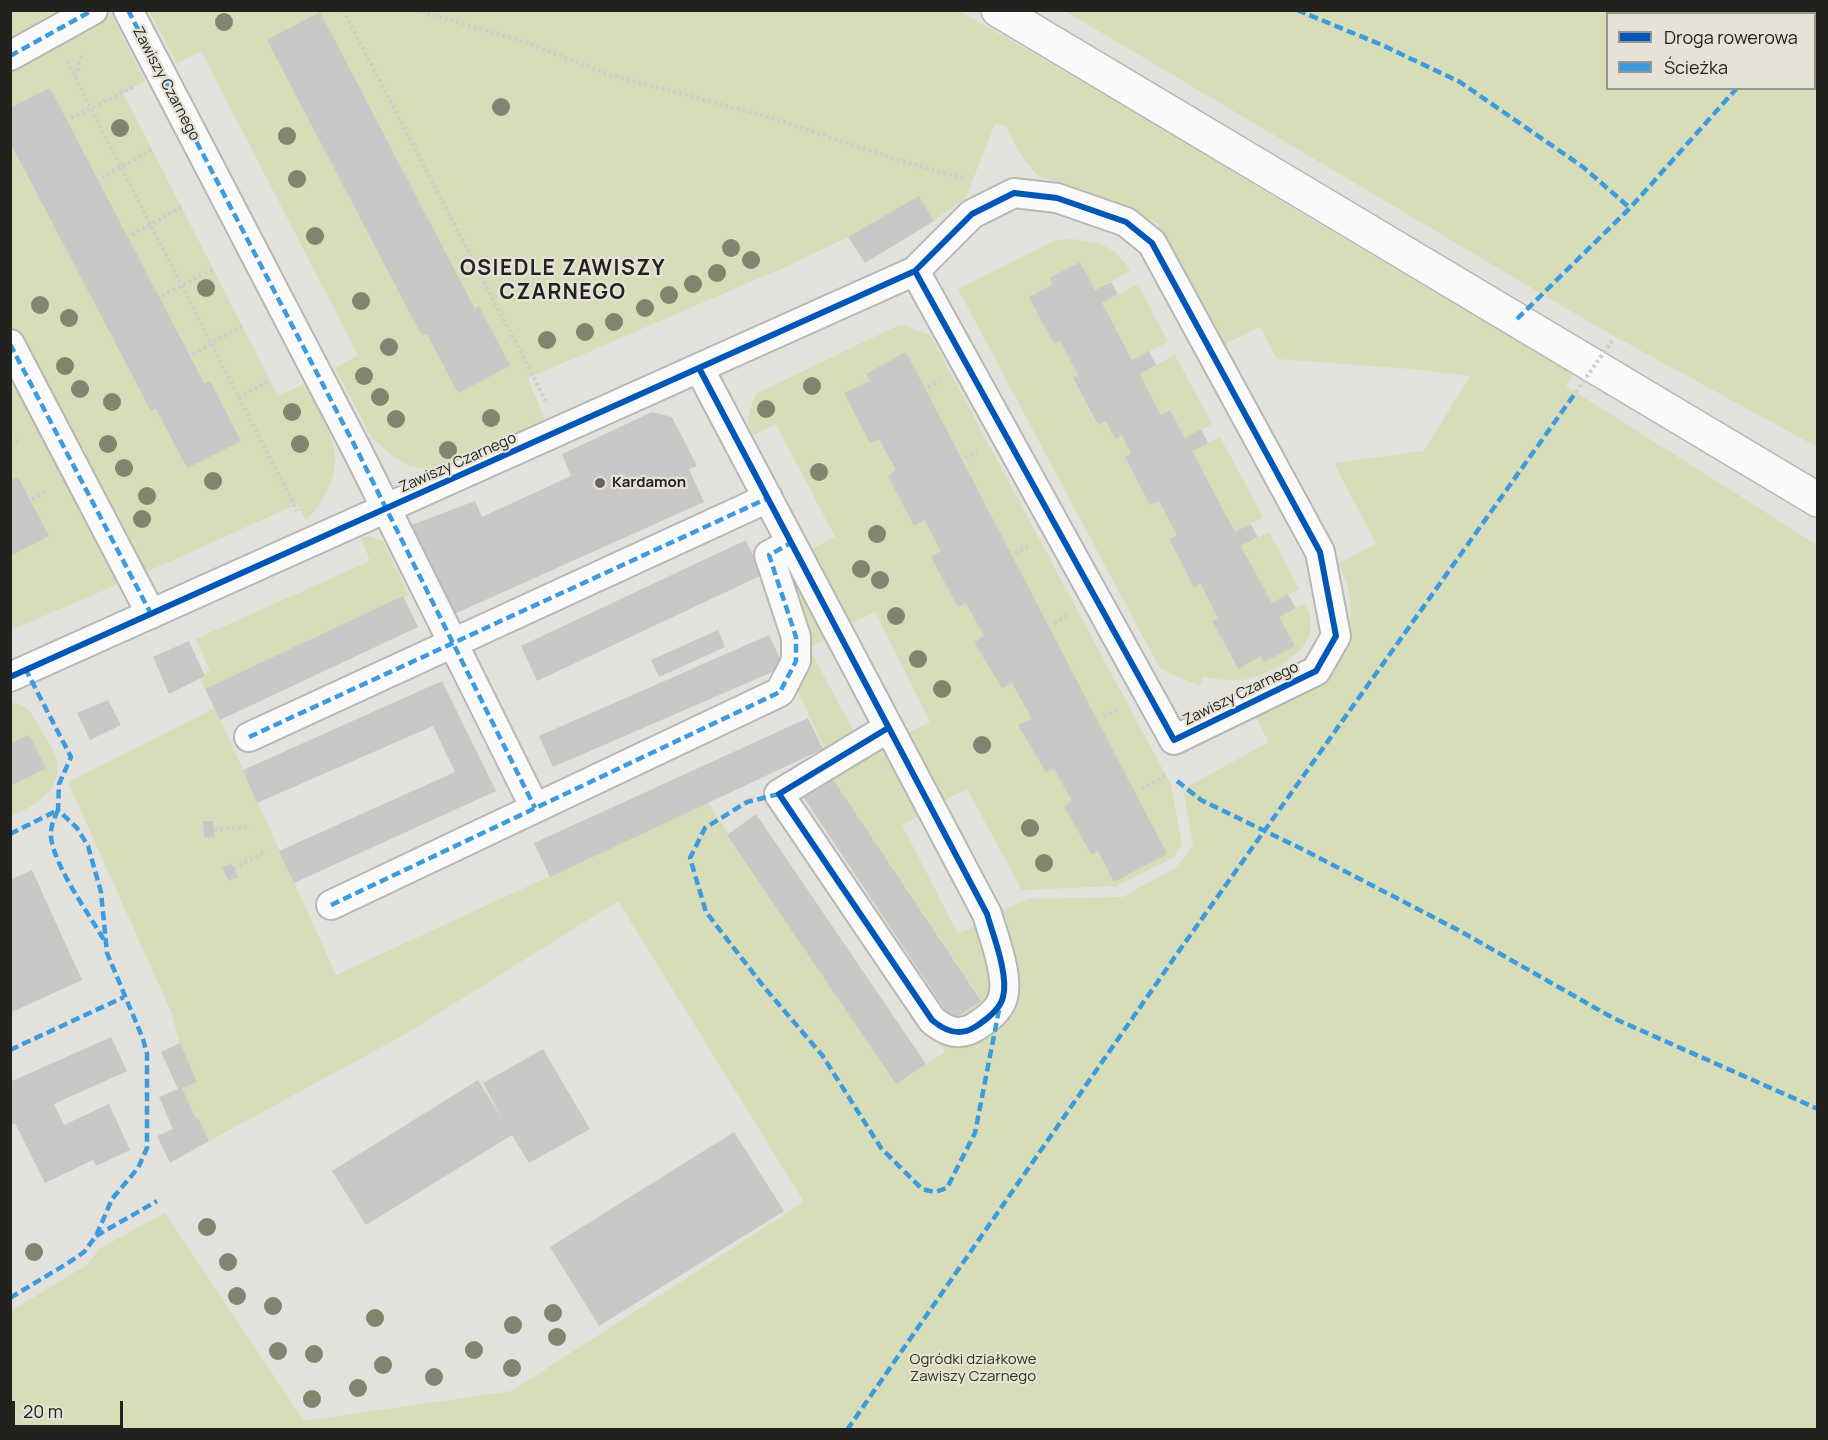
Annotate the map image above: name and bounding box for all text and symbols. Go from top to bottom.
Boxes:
legend [1606,12,1816,90]
street label: Zawiszy Czarnego [128,24,204,144]
text: Droga rowerowa [1664,25,1798,49]
text: Ścieżka [1664,55,1728,79]
district label: OSIEDLE ZAWISZY CZARNEGO [460,256,666,306]
street label: Zawiszy Czarnego [397,429,519,497]
place label: Kardamon [612,474,686,492]
marker: Kardamon [593,476,607,490]
street label: Zawiszy Czarnego [1180,658,1302,730]
park label: Ogródki działkowe Zawiszy Czarnego [910,1351,1036,1386]
scale bar [15,1389,126,1427]
text: 20 m [23,1399,63,1423]

